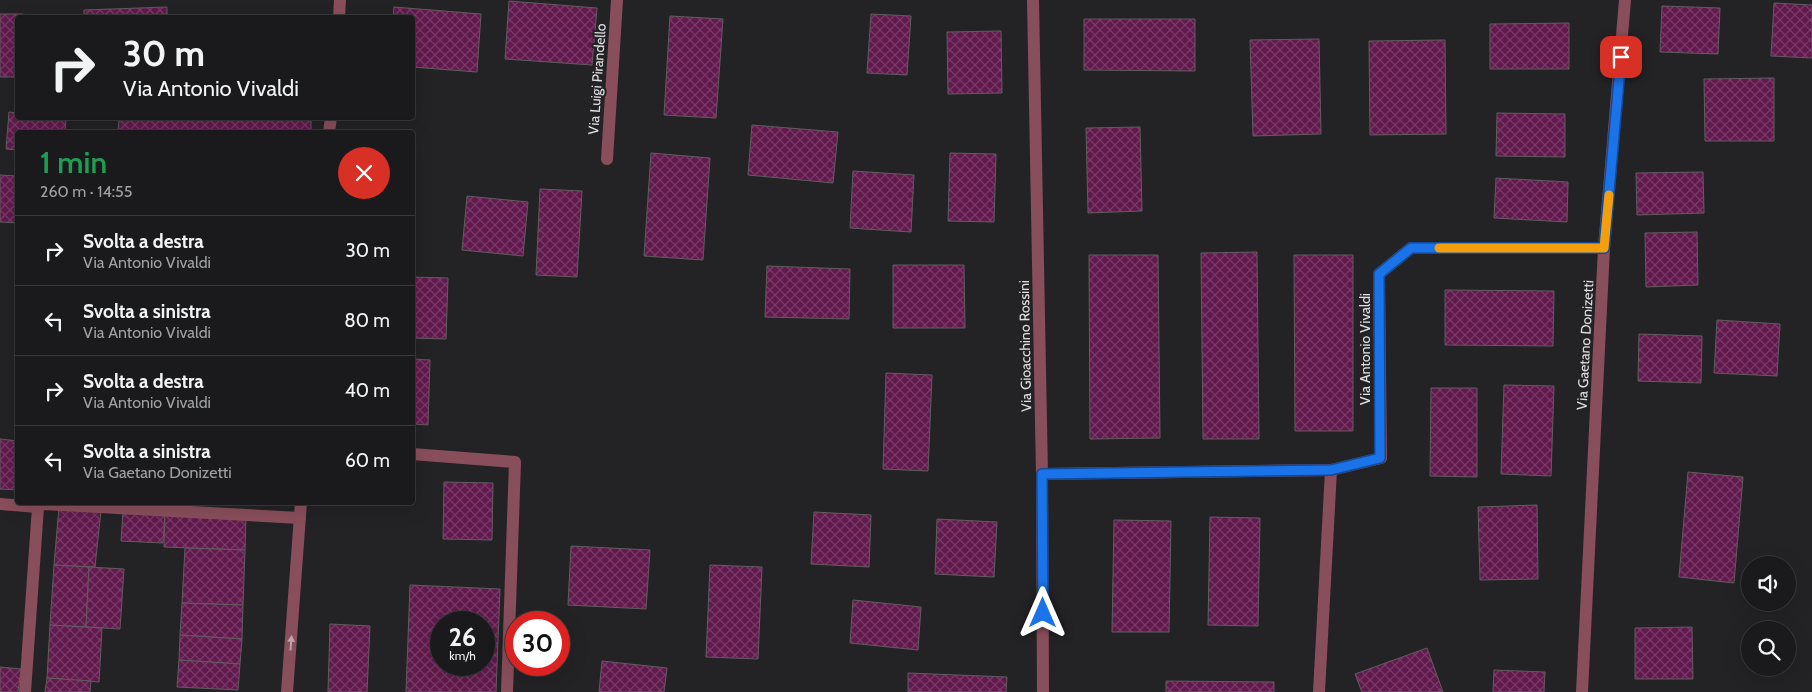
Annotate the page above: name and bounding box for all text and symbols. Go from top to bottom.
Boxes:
street label: Via Luigi Pirandello [584,22,610,135]
text: 30 m [123,32,205,75]
icon: right [40,35,105,100]
pin [1600,36,1642,78]
icon: arrive [1607,43,1635,71]
text: Via Antonio Vivaldi [123,75,299,102]
text: 1 min [40,144,107,181]
button: close [338,147,390,199]
text: 260 m · 14:55 [40,182,132,201]
text: Svolta a destra [83,230,204,253]
icon: right [40,237,68,265]
text: 30 m [346,239,390,262]
text: Via Antonio Vivaldi [83,253,211,272]
street label: Via Gioacchino Rossini [1015,280,1035,412]
street label: Via Gaetano Donizetti [1573,280,1597,410]
street label: Via Antonio Vivaldi [1356,293,1374,405]
text: Svolta a sinistra [83,300,211,323]
icon: left [40,307,68,335]
text: 80 m [344,309,390,332]
text: Via Antonio Vivaldi [83,323,211,342]
text: Svolta a destra [83,370,204,393]
icon: right [40,377,68,405]
text: 40 m [345,379,390,402]
text: Via Antonio Vivaldi [83,393,211,412]
text: Svolta a sinistra [83,440,211,463]
icon: left [40,447,68,475]
text: 60 m [345,449,390,472]
text: Via Gaetano Donizetti [83,463,232,482]
map controls [1741,556,1796,676]
button: sound [1741,556,1796,611]
position arrow [1016,586,1068,638]
speed limit sign: 30 [505,611,570,676]
button: search [1741,621,1796,676]
text: 26 [449,622,476,652]
one-way arrow [287,635,295,651]
text: km/h [449,648,476,663]

